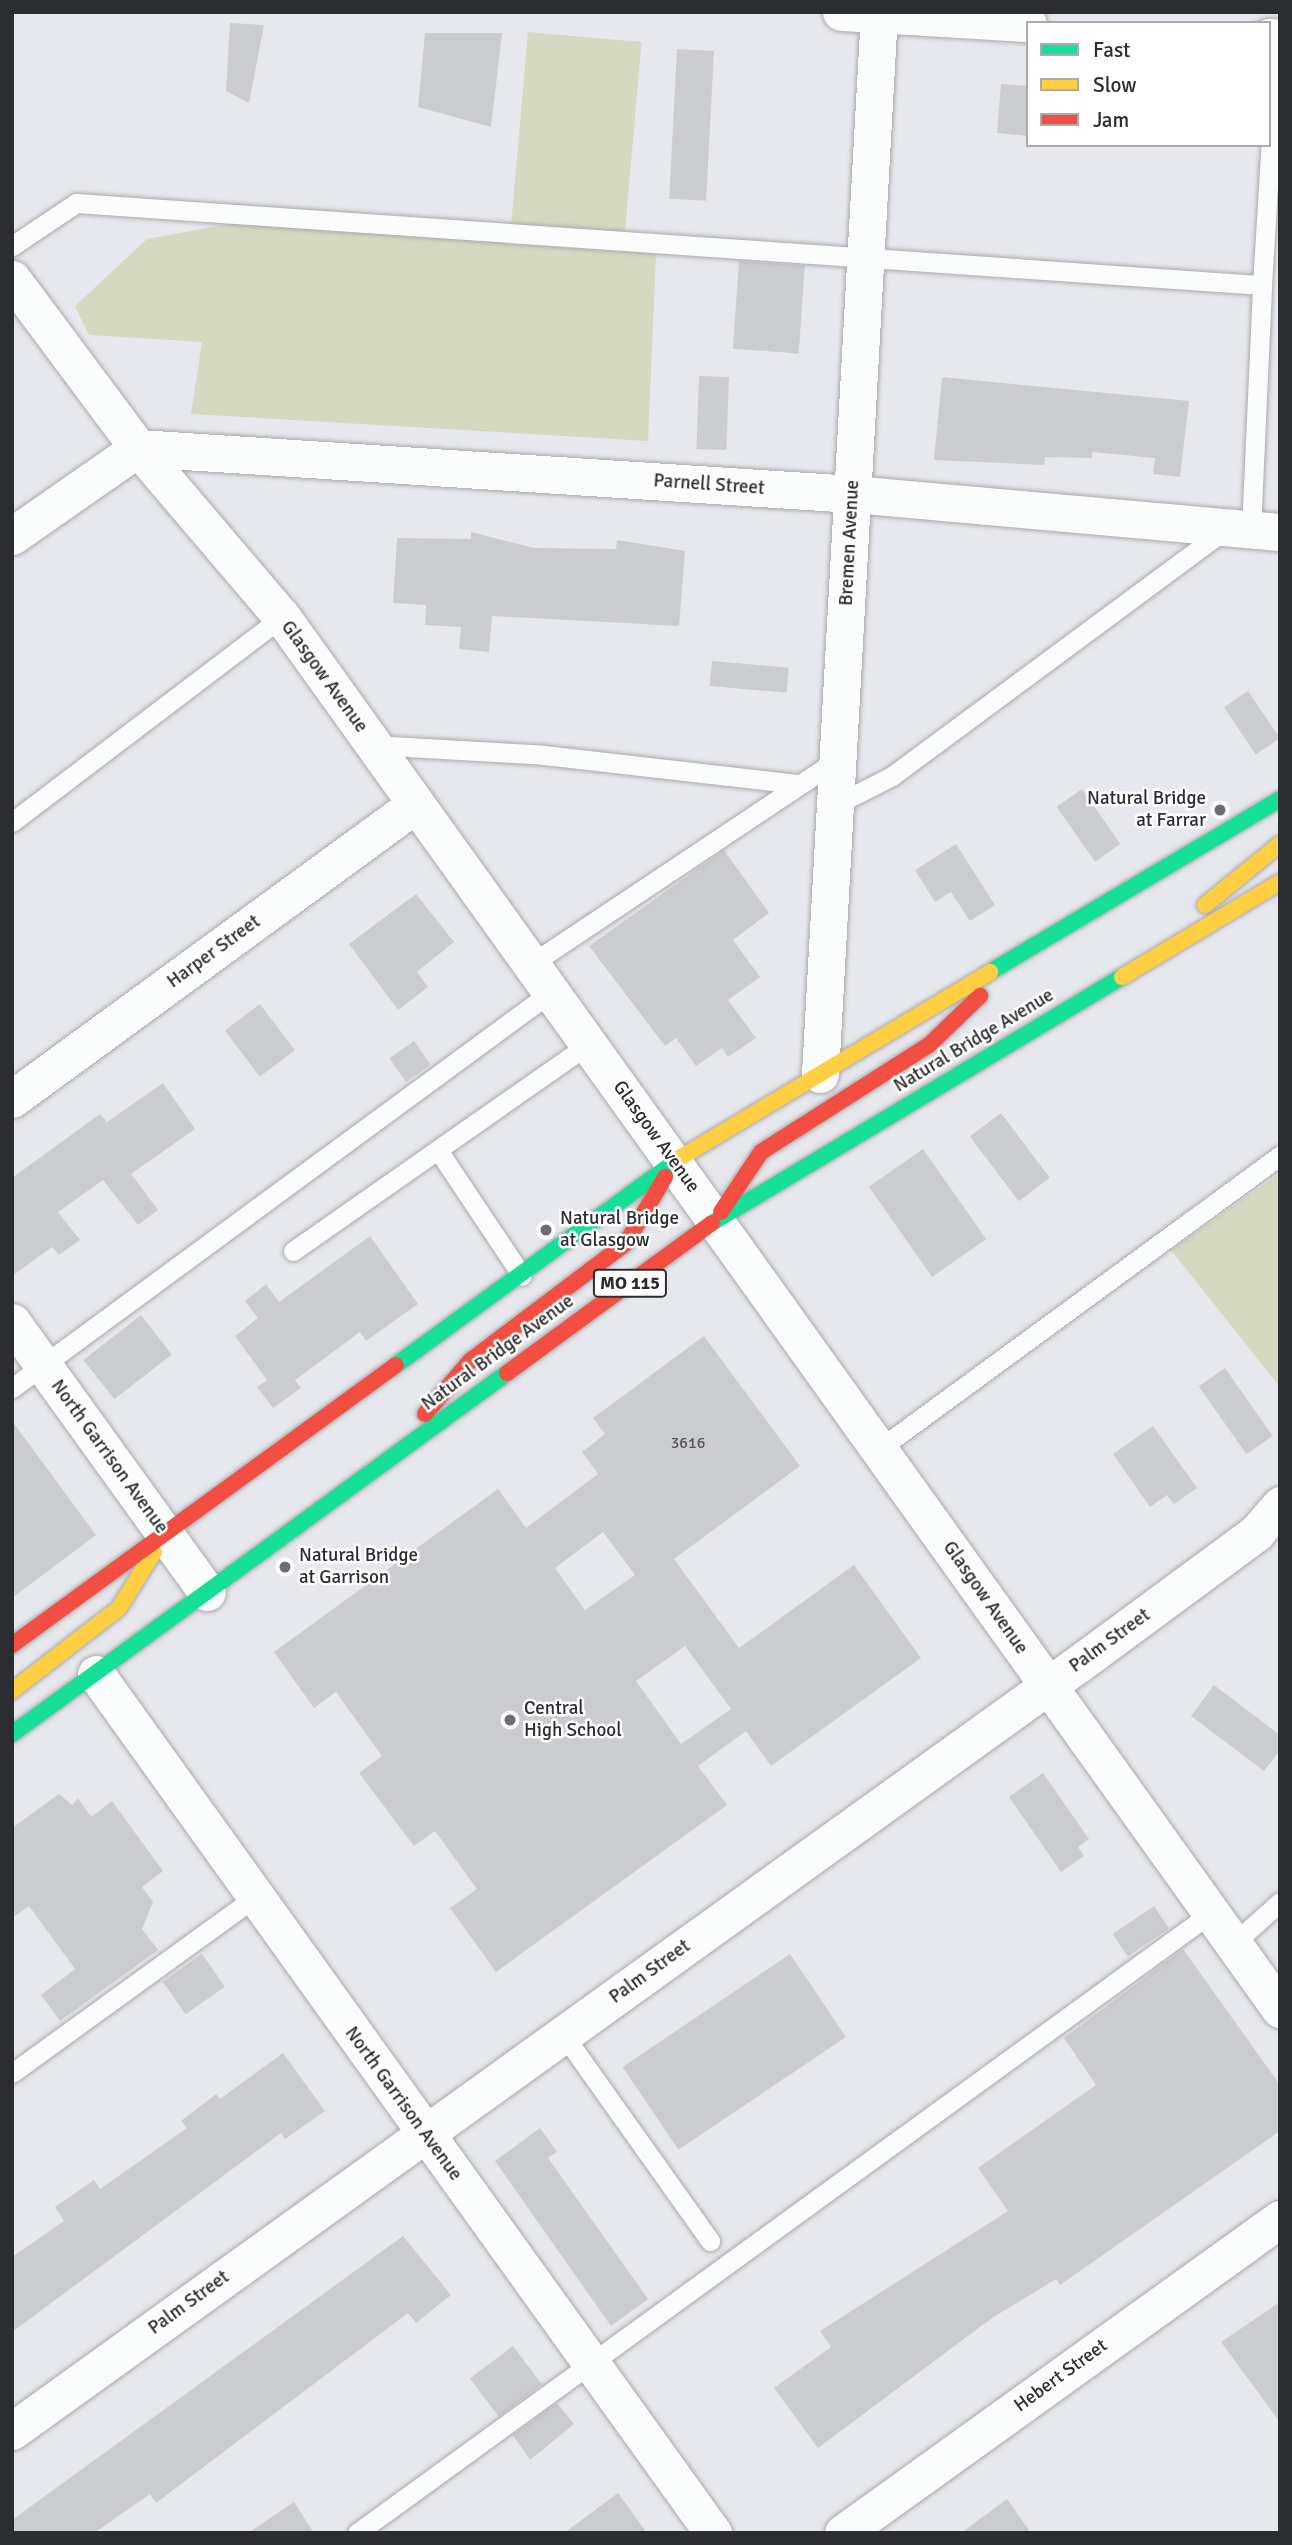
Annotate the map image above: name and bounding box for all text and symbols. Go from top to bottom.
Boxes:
legend [1026,21,1271,147]
text: Fast [1093,37,1130,63]
text: Slow [1093,72,1137,98]
text: Jam [1093,107,1129,133]
street label: Parnell Street [653,470,765,500]
street label: Bremen Avenue [835,479,865,607]
street label: Glasgow Avenue [276,617,372,737]
place label: Natural Bridge at Farrar [1087,788,1206,832]
marker: Natural Bridge at Farrar [1212,802,1228,818]
street label: Harper Street [163,911,265,993]
street label: Natural Bridge Avenue [890,984,1058,1098]
street label: Glasgow Avenue [608,1077,704,1197]
place label: Natural Bridge at Glasgow [560,1208,679,1252]
marker: Natural Bridge at Glasgow [538,1222,554,1238]
road number: MO 115 [592,1268,668,1298]
street label: Natural Bridge Avenue [417,1290,579,1416]
street label: North Garrison Avenue [45,1376,173,1538]
house number: 3616 [671,1433,705,1453]
street label: Glasgow Avenue [938,1537,1032,1659]
place label: Natural Bridge at Garrison [299,1545,418,1589]
marker: Natural Bridge at Garrison [277,1559,293,1575]
street label: Palm Street [1065,1604,1155,1678]
place label: Central High School [524,1698,622,1742]
marker: Central High School [502,1712,518,1728]
street label: Palm Street [605,1935,695,2009]
street label: North Garrison Avenue [339,2023,467,2185]
street label: Palm Street [144,2266,234,2340]
street label: Hebert Street [1010,2335,1112,2417]

